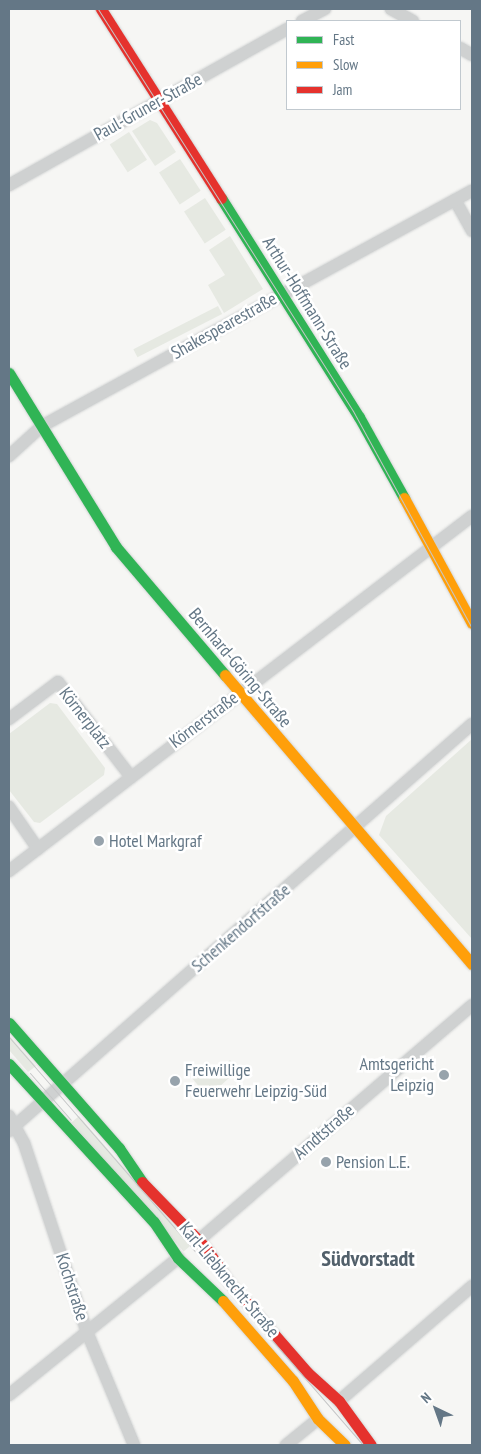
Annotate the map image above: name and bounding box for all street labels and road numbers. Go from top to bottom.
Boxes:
street label: Paul-Gruner-Straße [90,68,206,146]
street label: Arthur-Hoffmann-Straße [258,233,356,373]
street label: Shakespearestraße [167,288,281,364]
street label: Bernhard-Göring-Straße [184,604,296,732]
street label: Körnerplatz [54,683,116,753]
street label: Körnerstraße [165,687,243,753]
street label: Schenkendorfstraße [187,879,295,977]
street label: Arndtstraße [289,1100,359,1164]
street label: Karl-Liebknecht-Straße [174,1218,284,1342]
street label: Kochstraße [51,1251,93,1323]

